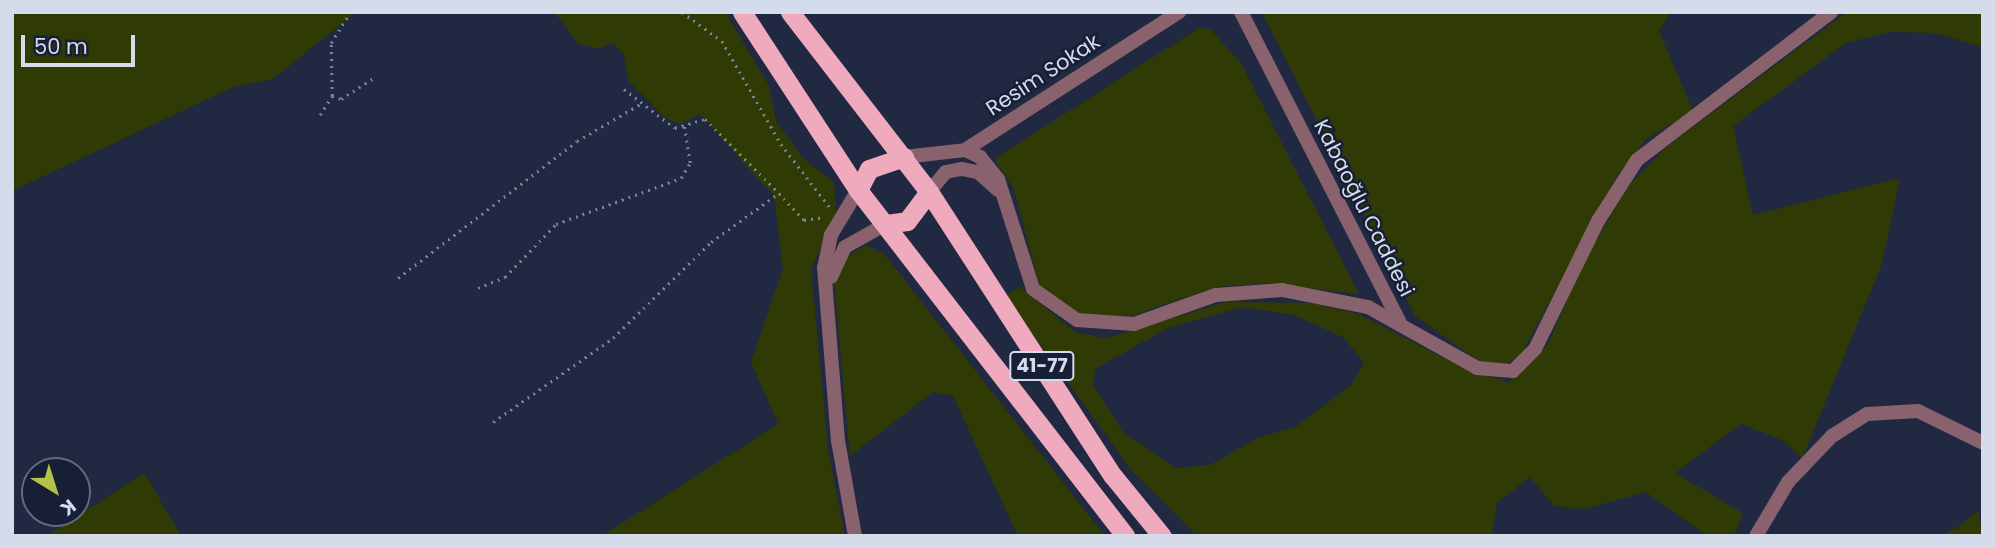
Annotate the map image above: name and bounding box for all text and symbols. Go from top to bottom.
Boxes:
scale bar [24,21,138,65]
street label: Resim Sokak [981,29,1105,121]
text: 50 m [34,32,88,61]
street label: Kabaoğlu Caddesi [1309,115,1419,301]
road number: 41-77 [1009,350,1075,382]
north arrow [21,457,91,527]
text: K [54,493,82,522]

